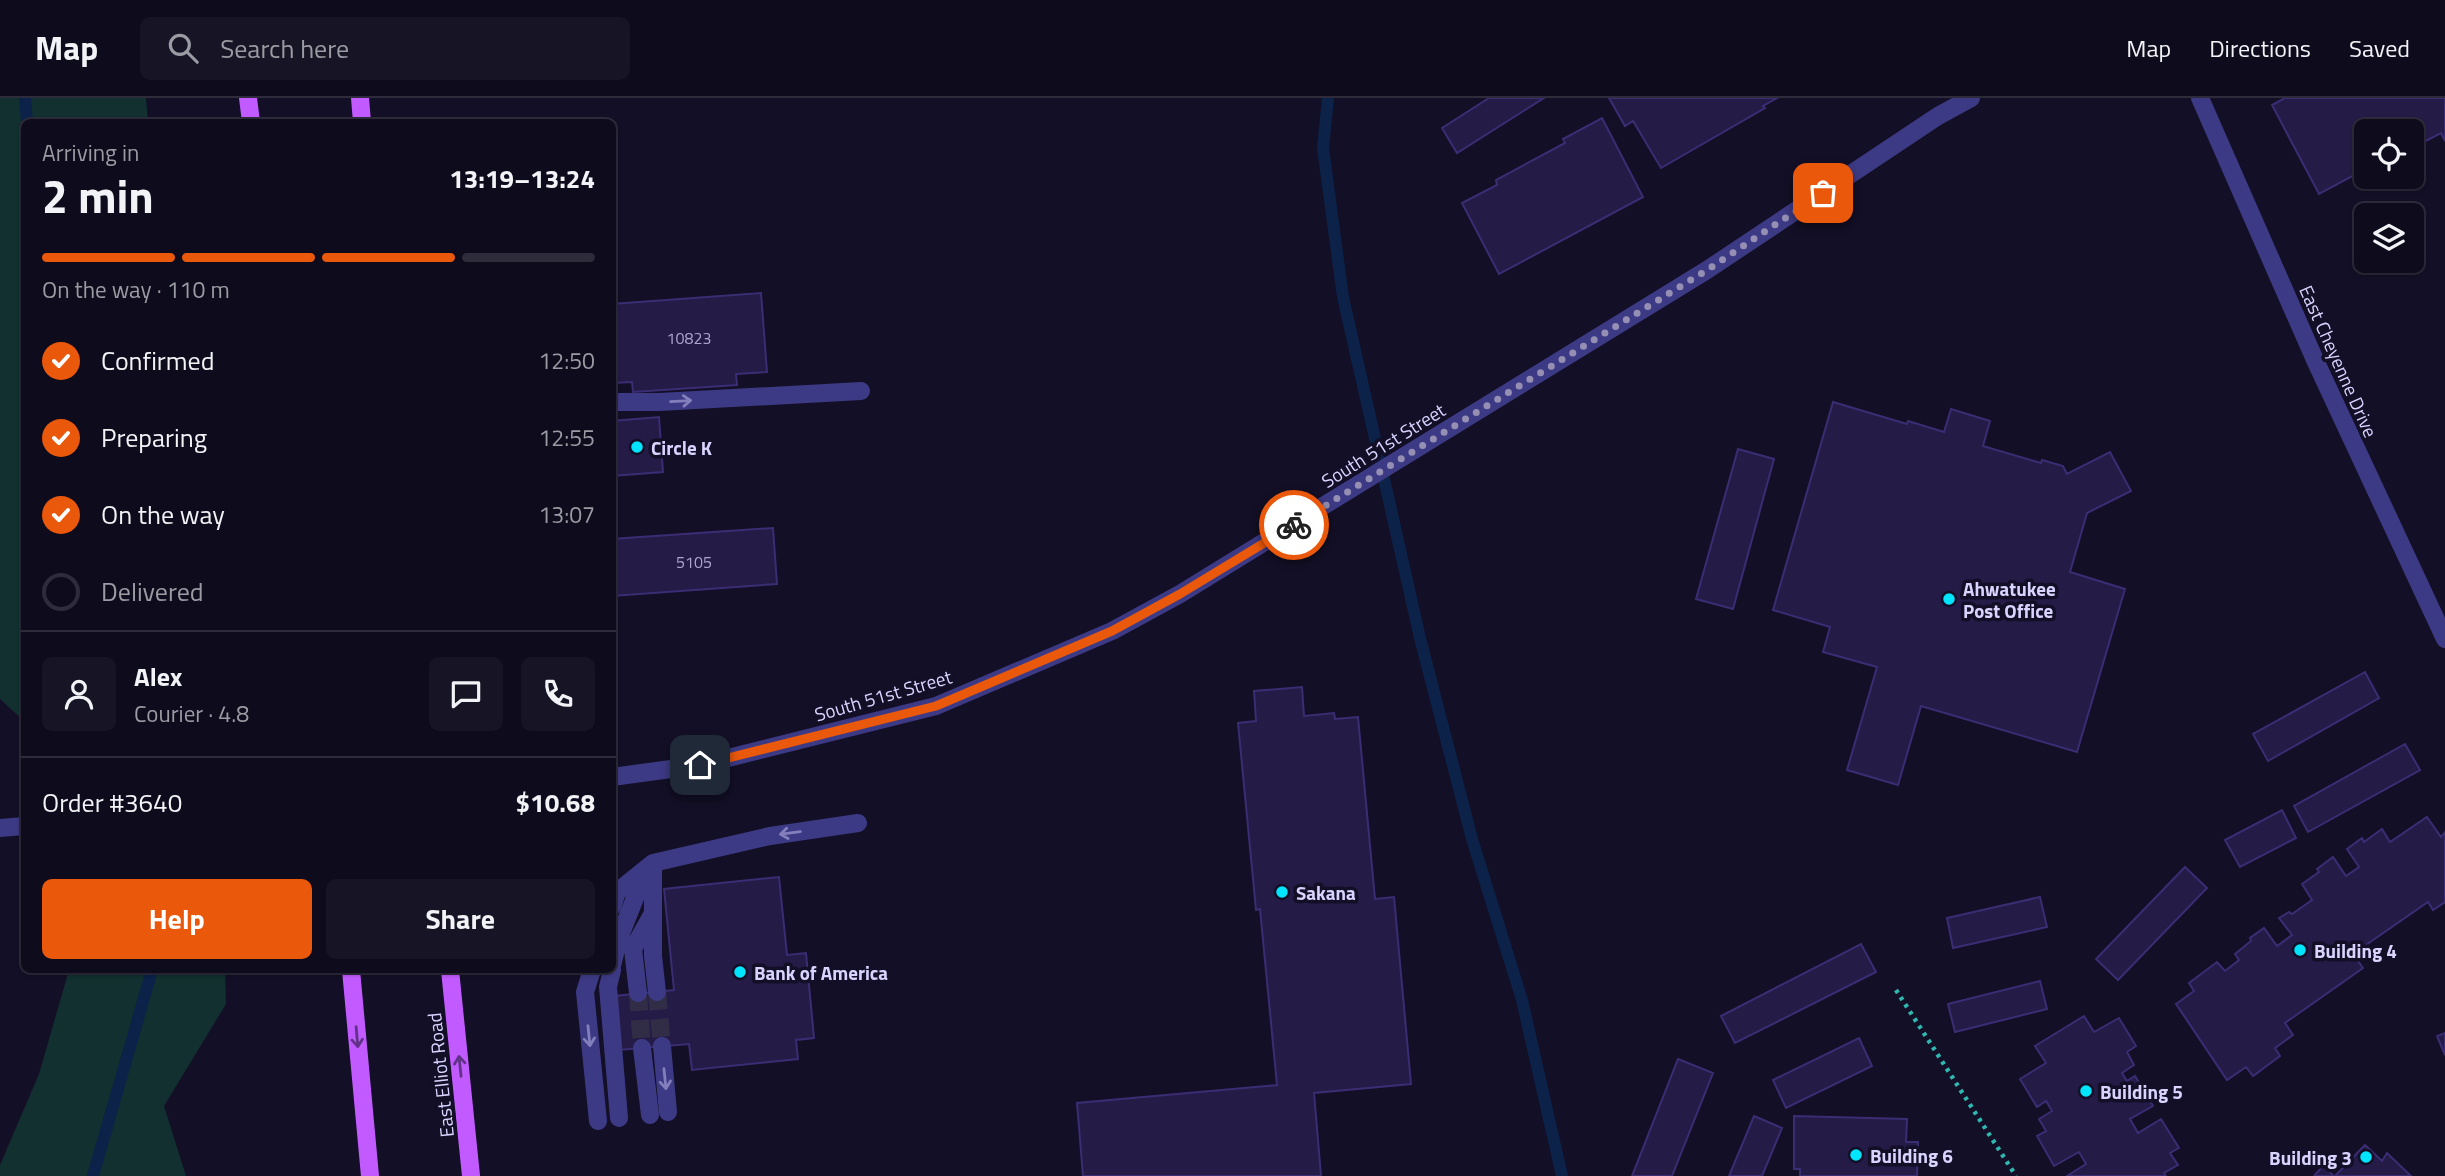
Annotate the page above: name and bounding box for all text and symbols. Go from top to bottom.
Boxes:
search box [140,17,630,80]
text: Map [35,23,98,73]
icon: search [164,29,202,67]
text: Search here [220,29,349,68]
text: Map [2126,30,2171,66]
text: Directions [2209,30,2311,66]
text: Saved [2349,30,2410,66]
map controls [2354,119,2424,273]
button: locate [2354,119,2424,189]
text: Arriving in [42,135,139,170]
text: 13:19–13:24 [449,159,595,198]
text: 2 min [42,161,154,231]
pin [1793,163,1853,223]
icon: bag [1804,174,1842,212]
button: layers [2354,203,2424,273]
text: On the way · 110 m [42,272,230,307]
street label: East Cheyenne Drive [2292,280,2386,442]
house number: 10823 [667,326,711,350]
text: Confirmed [101,341,215,380]
icon: check [42,342,80,380]
text: 12:50 [538,343,595,378]
one-way arrow [669,394,691,407]
street label: South 51st Street [1315,395,1451,495]
text: Preparing [101,418,207,457]
icon: check [42,419,80,457]
text: 12:55 [538,420,595,455]
place label: Circle K [651,433,712,462]
marker: Circle K [629,439,645,455]
courier [1259,490,1329,560]
text: On the way [101,495,225,534]
icon: check [42,496,80,534]
text: 13:07 [538,497,595,532]
icon: bike [1275,506,1313,544]
house number: 5105 [676,550,712,574]
text: Delivered [101,572,204,611]
place label: Ahwatukee Post Office [1963,574,2056,625]
marker: Ahwatukee Post Office [1941,591,1957,607]
button: person [42,657,116,731]
text: Alex [134,657,182,696]
button: chat [429,657,503,731]
button: phone [521,657,595,731]
street label: South 51st Street [811,661,955,728]
text: Courier · 4.8 [134,696,249,731]
pin [670,735,730,795]
icon: home [681,746,719,784]
text: Order #3640 [42,783,182,822]
text: $10.68 [516,783,595,822]
one-way arrow [779,827,802,840]
place label: Sakana [1296,878,1356,907]
button: Help [42,879,312,959]
button: Share [326,879,595,959]
marker: Sakana [1274,884,1290,900]
place label: Building 4 [2314,936,2397,965]
marker: Building 4 [2292,942,2308,958]
place label: Bank of America [754,958,888,987]
marker: Bank of America [732,964,748,980]
street label: East Elliot Road [419,1011,461,1139]
one-way arrow [583,1025,596,1047]
one-way arrow [351,1026,364,1048]
one-way arrow [453,1055,466,1077]
one-way arrow [659,1068,672,1090]
place label: Building 5 [2100,1077,2183,1106]
marker: Building 5 [2078,1083,2094,1099]
place label: Building 6 [1870,1141,1953,1170]
place label: Building 3 [2269,1143,2352,1172]
marker: Building 6 [1848,1147,1864,1163]
marker: Building 3 [2358,1149,2374,1165]

